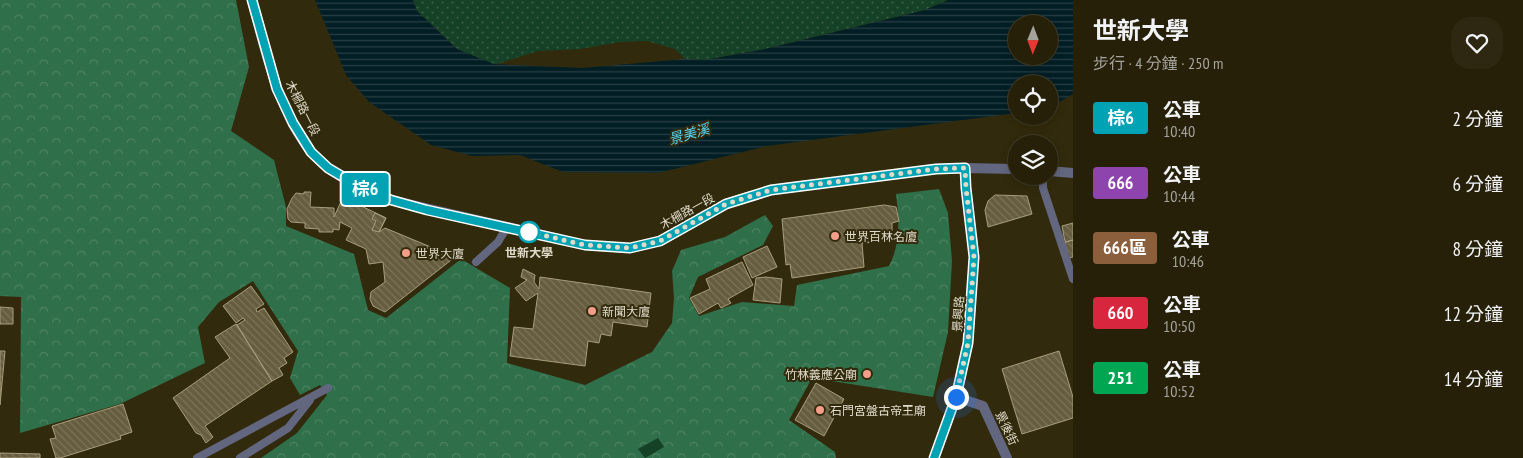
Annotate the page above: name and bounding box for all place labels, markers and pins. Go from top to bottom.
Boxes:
marker: 世新大學 [518,221,540,243]
place label: 世界百林名廈 [845,229,917,244]
marker: 世界百林名廈 [829,230,841,242]
place label: 世新大學 [505,245,553,260]
place label: 世界大廈 [416,246,464,261]
marker: 世界大廈 [400,247,412,259]
place label: 新聞大廈 [602,304,650,319]
marker: 新聞大廈 [586,305,598,317]
place label: 竹林義應公廟 [785,367,857,382]
marker: 竹林義應公廟 [861,368,873,380]
place label: 石門宮盤古帝王廟 [830,403,926,418]
marker: 石門宮盤古帝王廟 [814,404,826,416]

